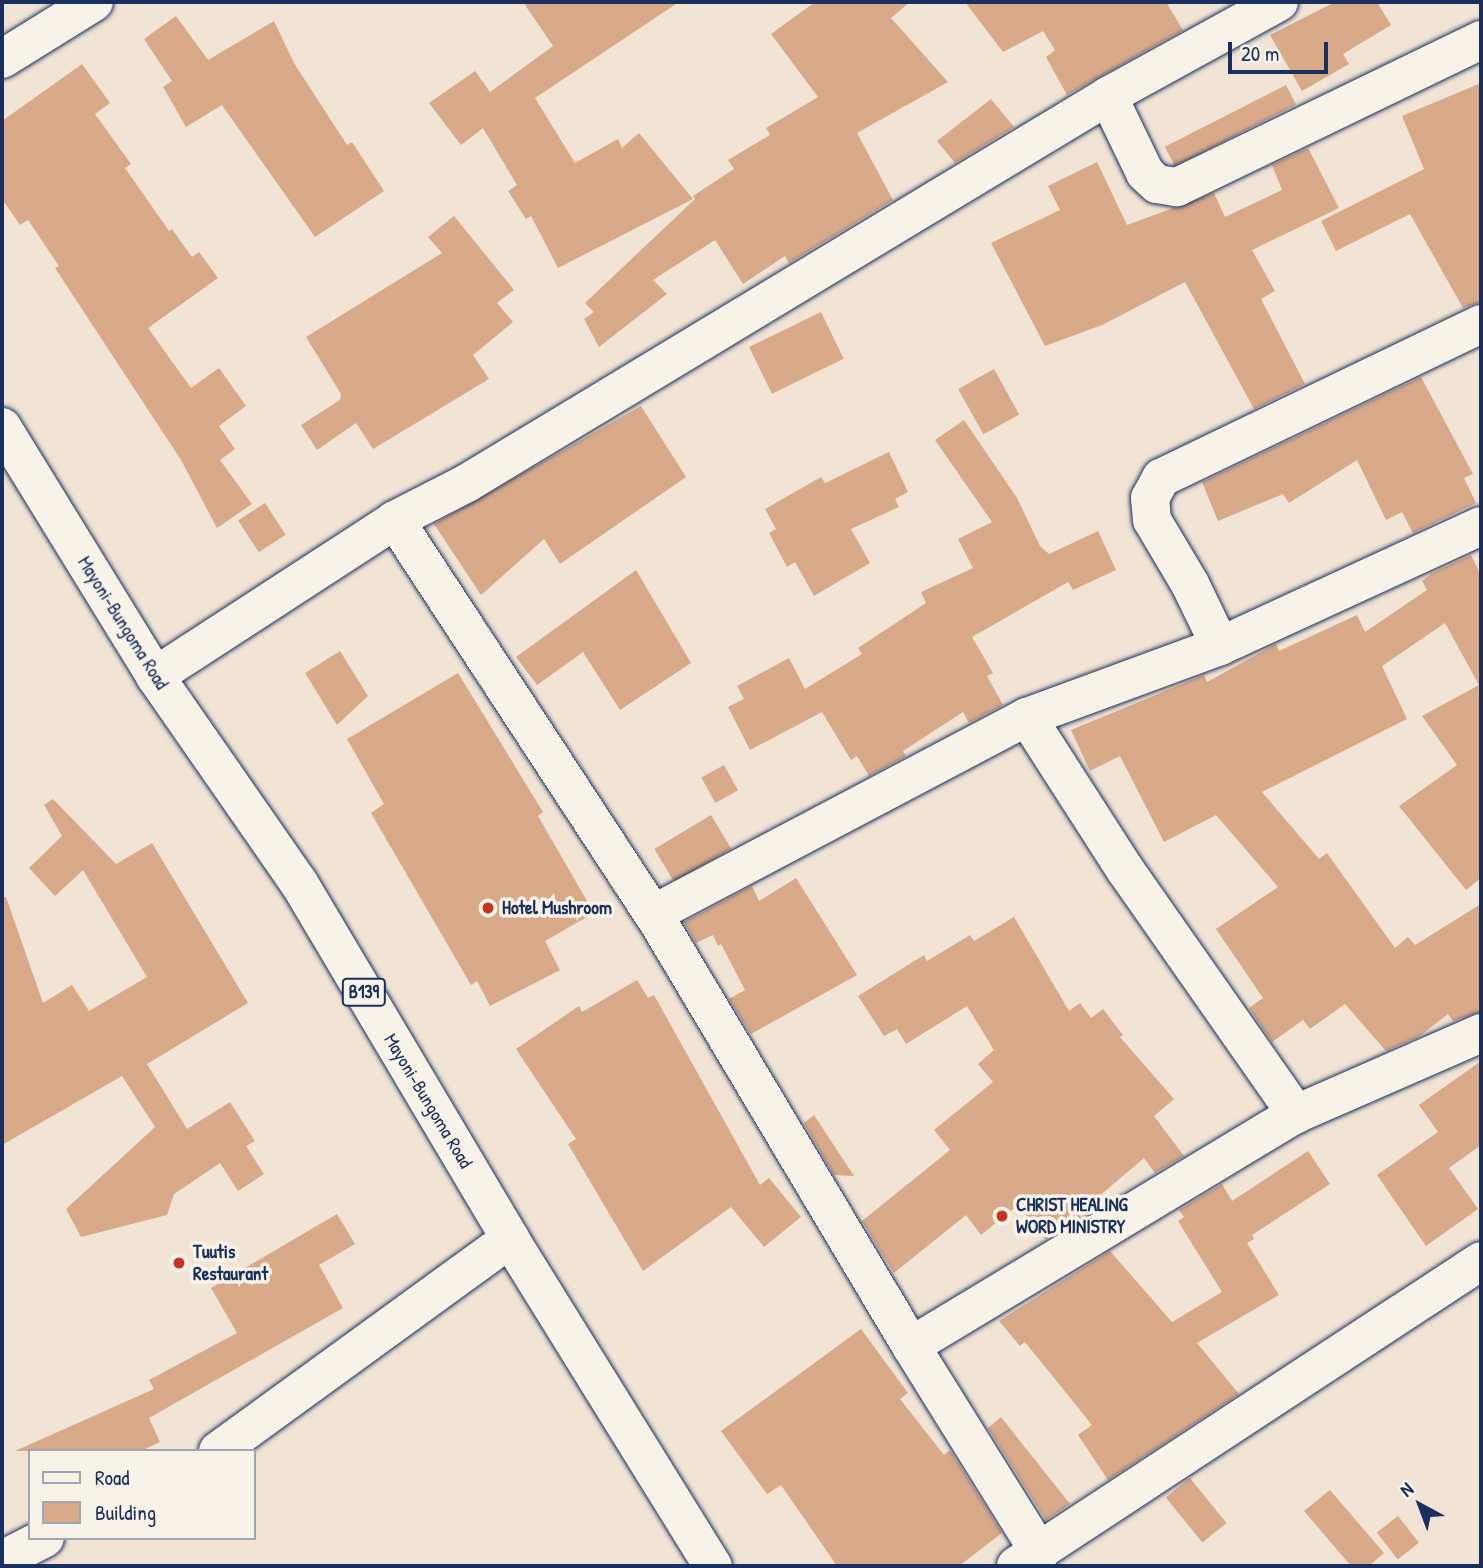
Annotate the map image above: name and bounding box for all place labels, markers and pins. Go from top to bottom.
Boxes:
place label: Hotel Mushroom [502,897,612,919]
marker: Hotel Mushroom [480,900,496,916]
place label: CHRIST HEALING WORD MINISTRY [1016,1194,1128,1238]
marker: CHRIST HEALING WORD MINISTRY [994,1208,1010,1224]
place label: Tuutis Restaurant [193,1241,268,1285]
marker: Tuutis Restaurant [171,1255,187,1271]

